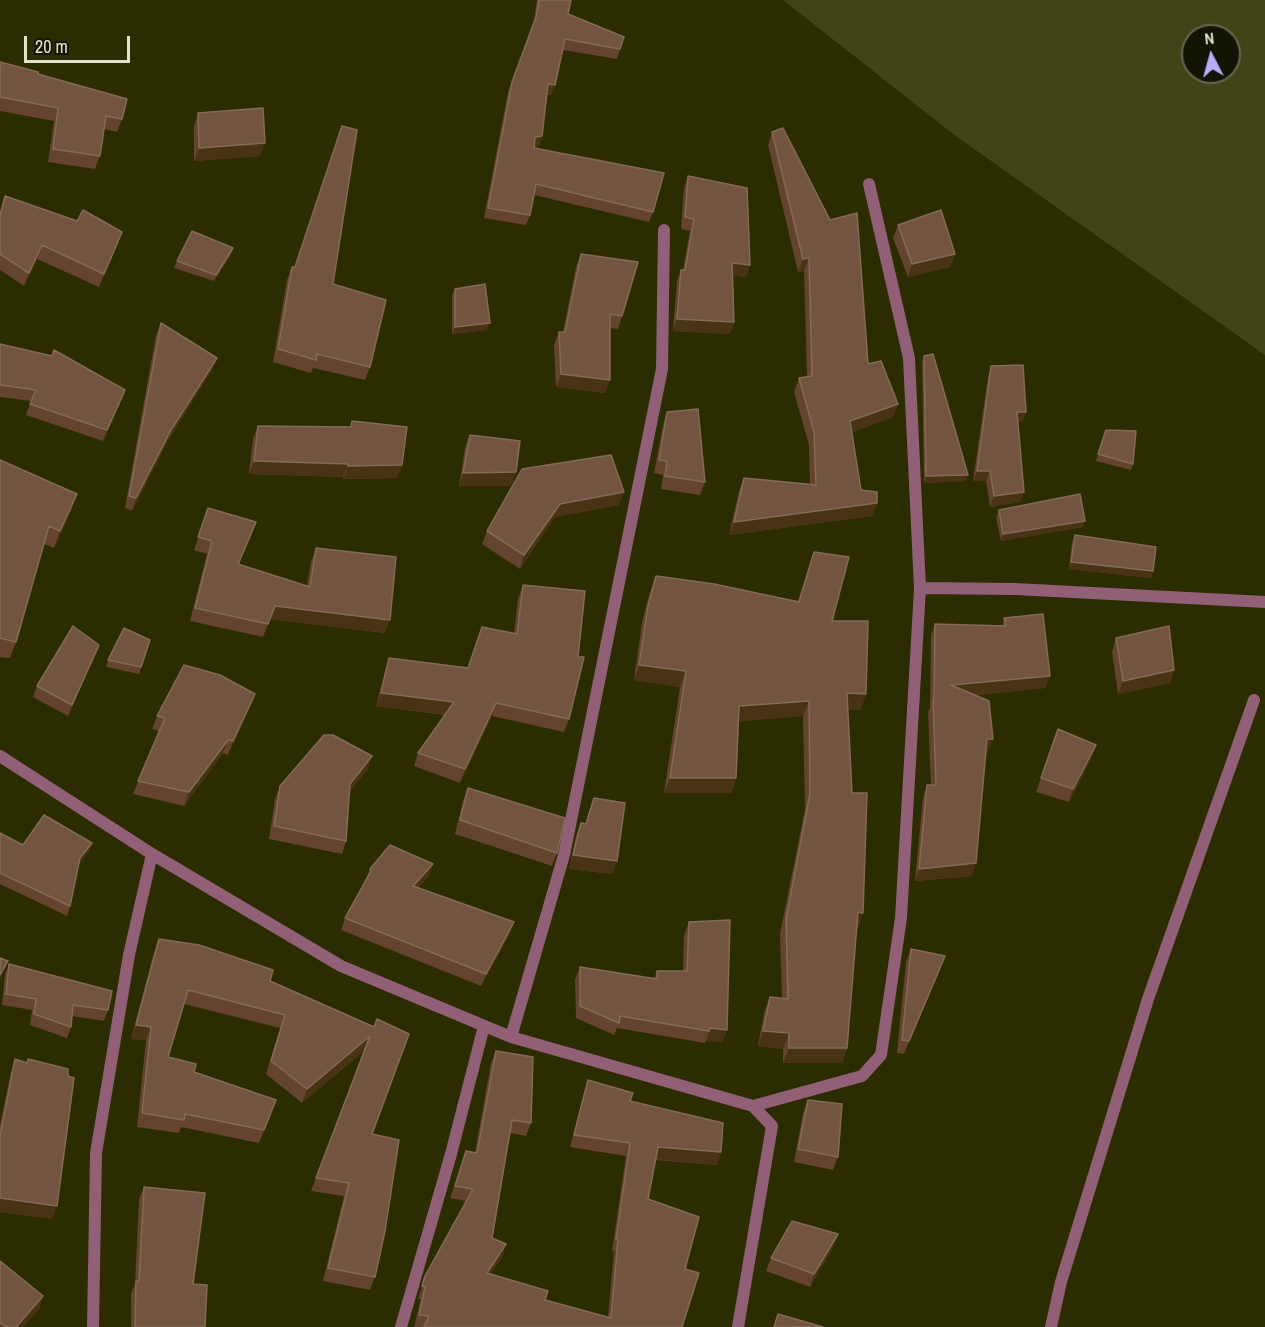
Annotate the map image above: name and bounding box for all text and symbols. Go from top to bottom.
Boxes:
scale bar [27,24,134,62]
north arrow [1181,24,1241,84]
text: N [1203,27,1215,50]
text: 20 m [35,34,68,59]

